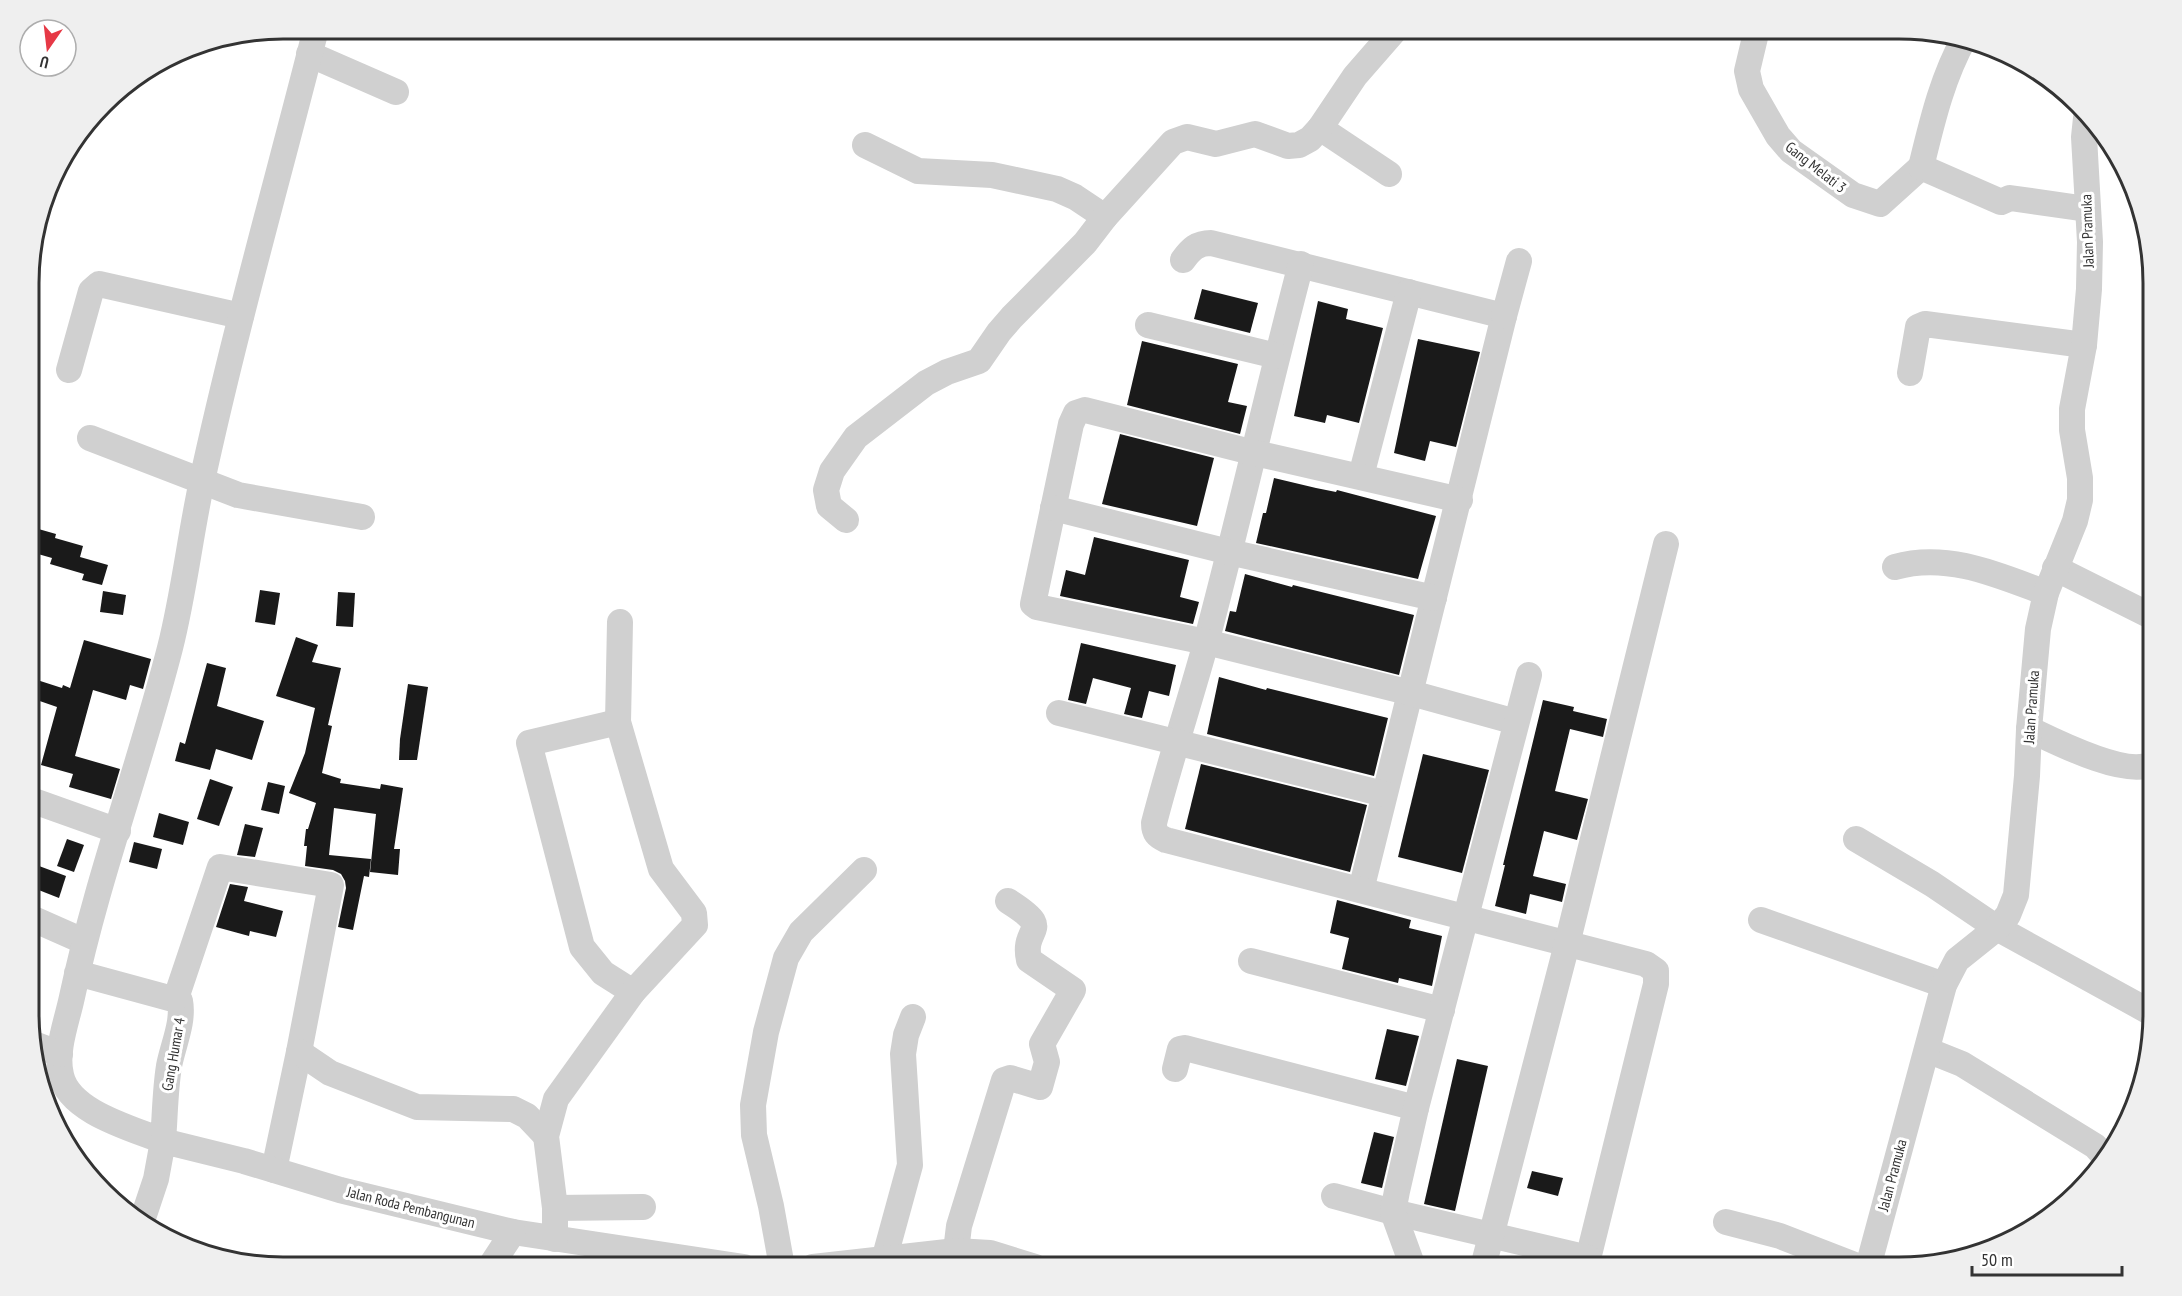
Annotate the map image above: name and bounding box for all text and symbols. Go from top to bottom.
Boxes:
north arrow [18,18,78,78]
text: U [38,52,51,73]
street label: Gang Melati 3 [1782,137,1850,197]
street label: Jalan Pramuka [2076,194,2098,269]
street label: Jalan Pramuka [2019,670,2043,745]
street label: Gang Humar 4 [157,1016,189,1092]
street label: Jalan Pramuka [1873,1137,1911,1214]
street label: Jalan Roda Pembangunan [344,1182,477,1232]
scale bar [1972,1239,2122,1277]
text: 50 m [1981,1248,2013,1271]

